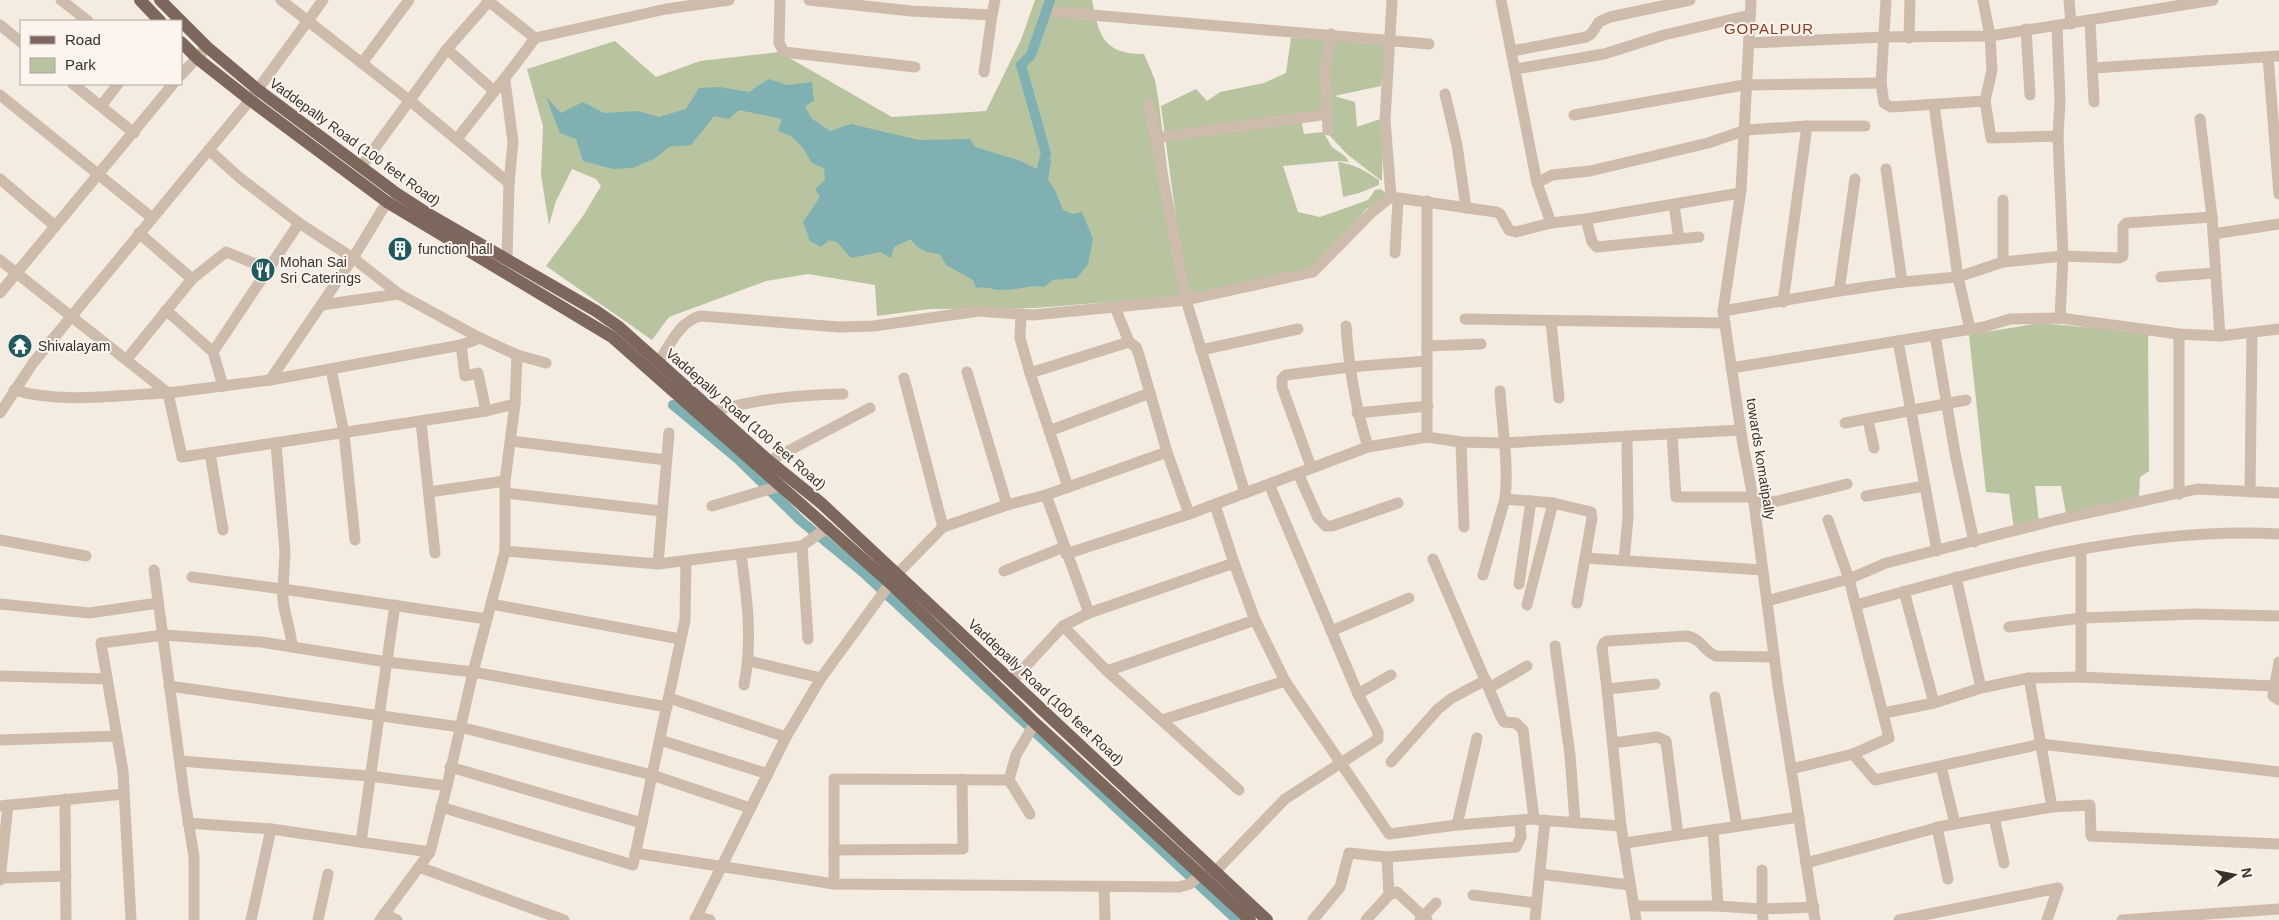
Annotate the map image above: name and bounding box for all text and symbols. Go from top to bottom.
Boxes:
legend [20,20,182,85]
district label: GOPALPUR [1724,20,1814,37]
text: Road [65,31,101,48]
text: Park [65,56,96,73]
street label: Vaddepally Road (100 feet Road) [267,75,443,209]
building icon: function hall [387,236,413,262]
place label: function hall [418,241,493,257]
place label: Mohan Sai Sri Caterings [280,254,361,286]
restaurant icon: Mohan Sai Sri Caterings [250,257,276,283]
temple icon: Shivalayam [7,333,33,359]
place label: Shivalayam [38,338,110,354]
street label: Vaddepally Road (100 feet Road) [663,345,829,493]
street label: towards komatipally [1743,397,1779,521]
street label: Vaddepally Road (100 feet Road) [965,616,1127,768]
north arrow [2209,850,2259,900]
text: N [2238,866,2256,879]

